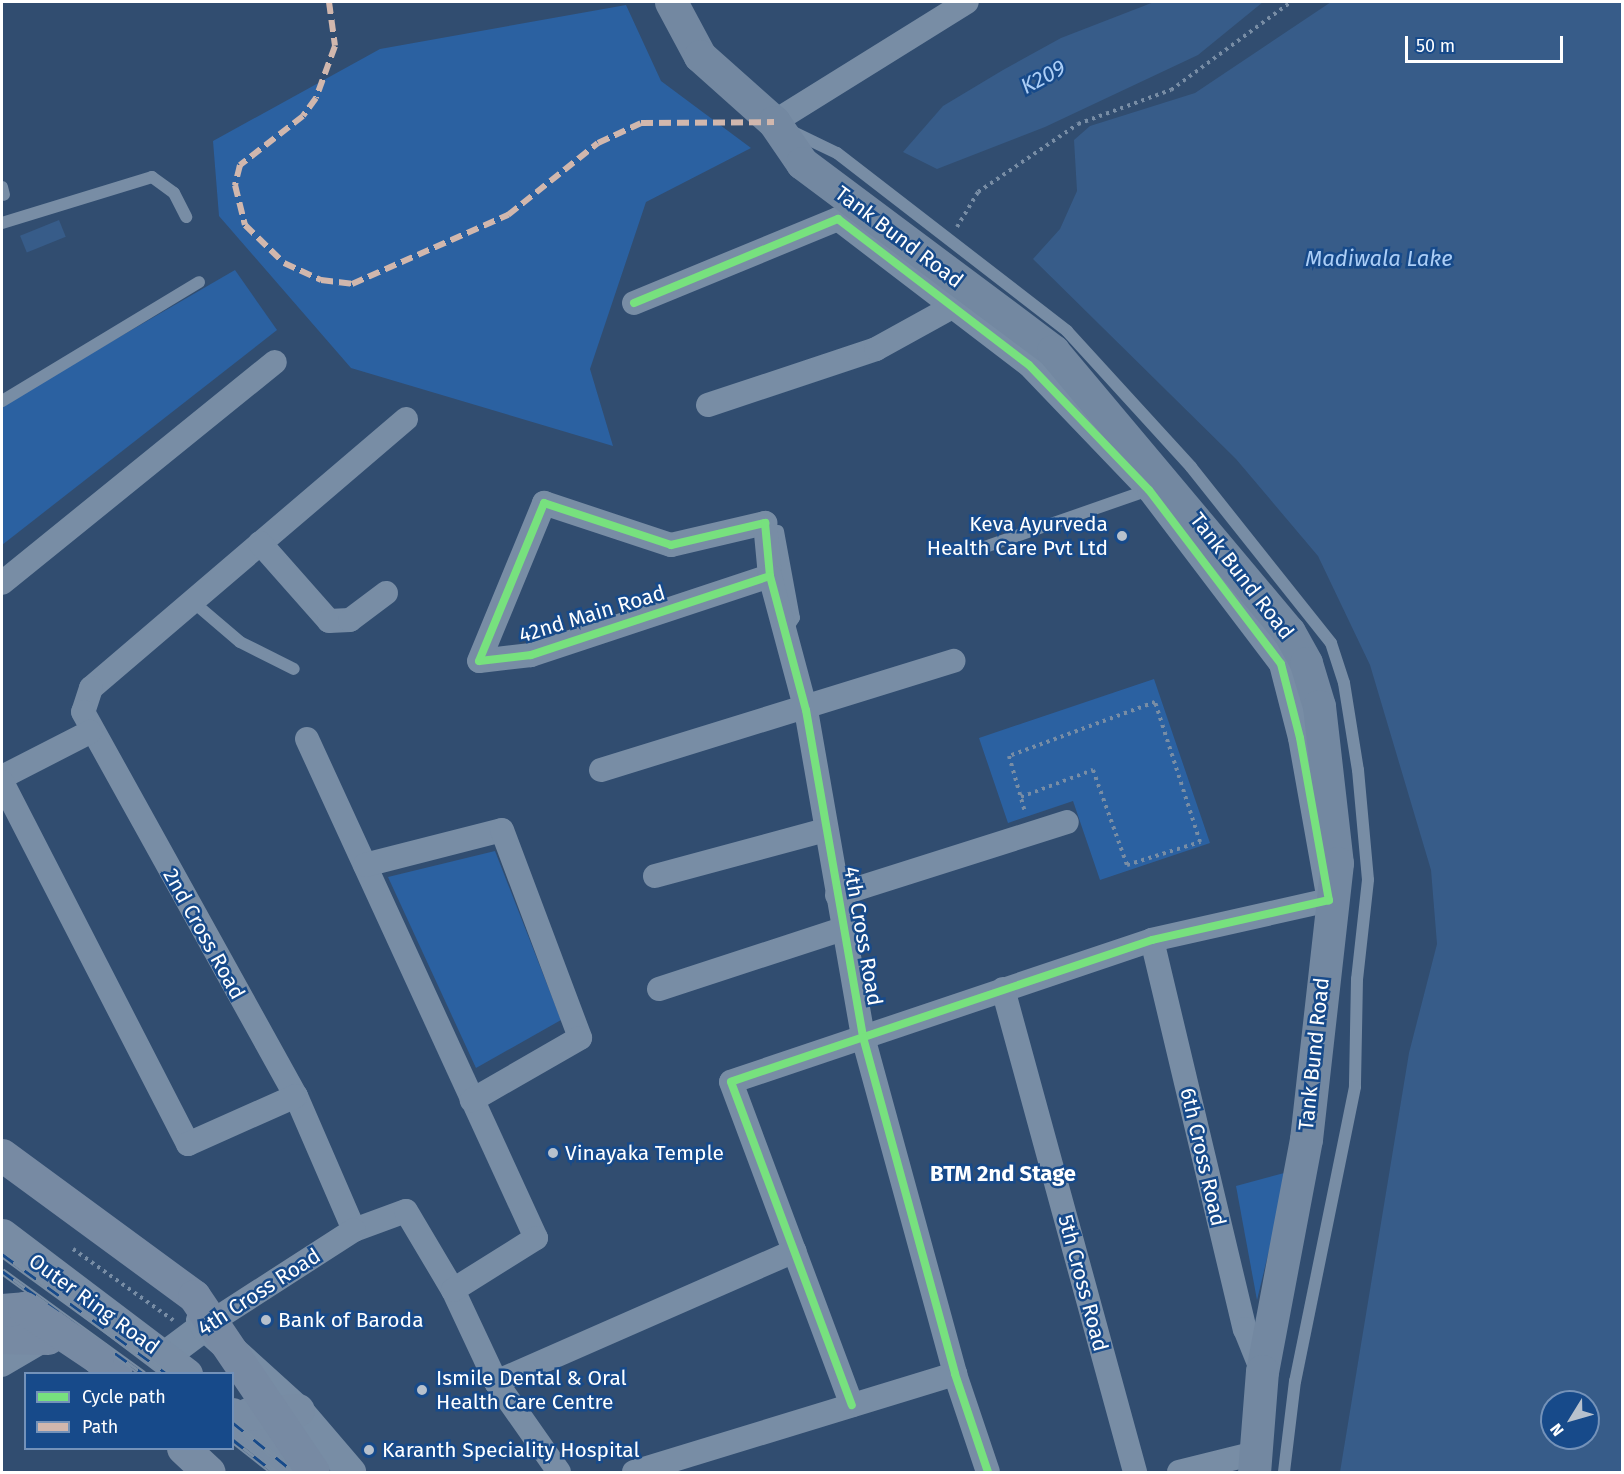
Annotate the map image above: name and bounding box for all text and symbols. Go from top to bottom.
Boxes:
scale bar [1408,24,1566,62]
text: 50 m [1416,35,1455,57]
water label: K209 [1016,54,1070,100]
street label: Tank Bund Road [830,181,968,293]
water label: Madiwala Lake [1305,246,1453,272]
street label: Tank Bund Road [1185,508,1299,644]
place label: Keva Ayurveda Health Care Pvt Ltd [927,511,1108,561]
marker: Keva Ayurveda Health Care Pvt Ltd [1113,527,1131,545]
street label: 42nd Main Road [516,580,668,648]
street label: 2nd Cross Road [158,864,250,1004]
street label: 4th Cross Road [838,864,888,1008]
street label: Tank Bund Road [1293,976,1335,1132]
street label: 6th Cross Road [1175,1085,1231,1229]
place label: Vinayaka Temple [565,1140,724,1166]
marker: Vinayaka Temple [546,1146,560,1160]
district label: BTM 2nd Stage [930,1161,1076,1187]
street label: 5th Cross Road [1053,1212,1113,1354]
street label: 4th Cross Road [193,1243,325,1341]
street label: Outer Ring Road [24,1248,164,1360]
place label: Bank of Baroda [278,1307,424,1333]
marker: Bank of Baroda [259,1313,273,1327]
place label: Ismile Dental & Oral Health Care Centre [436,1365,627,1415]
legend [24,1372,234,1450]
marker: Ismile Dental & Oral Health Care Centre [413,1381,431,1399]
text: Cycle path [82,1386,166,1408]
north arrow [1540,1390,1600,1450]
text: Path [82,1416,118,1438]
text: N [1546,1420,1568,1440]
place label: Karanth Speciality Hospital [382,1437,640,1463]
marker: Karanth Speciality Hospital [360,1441,378,1459]

